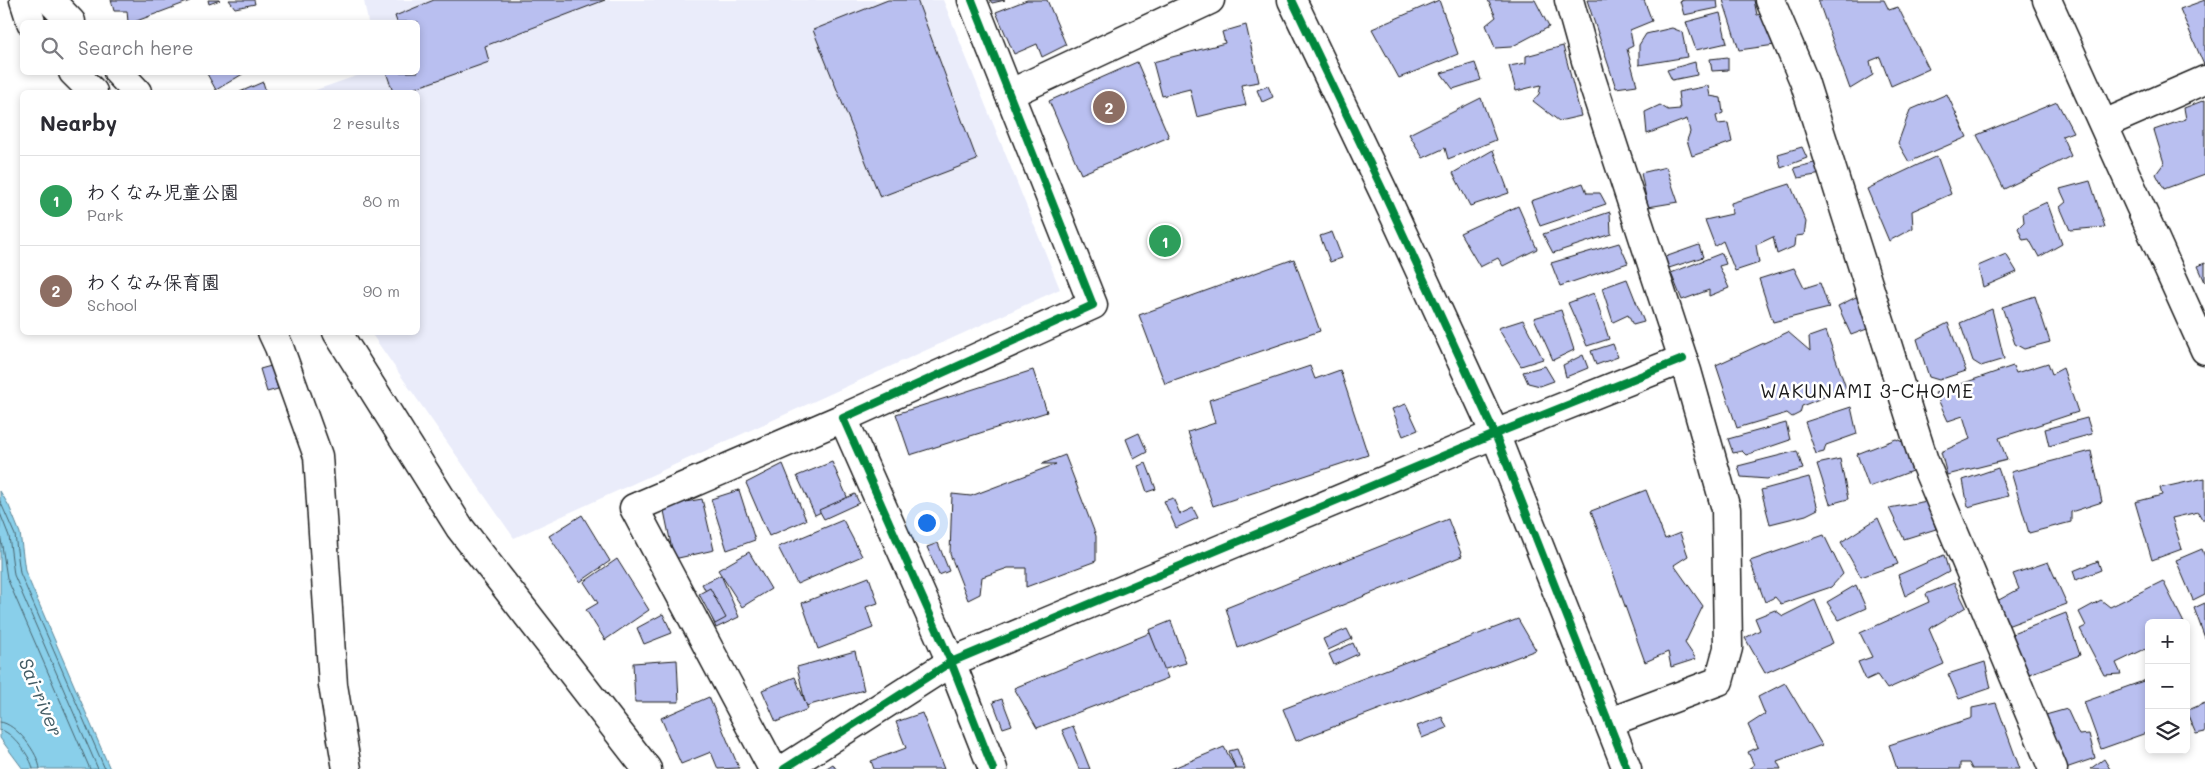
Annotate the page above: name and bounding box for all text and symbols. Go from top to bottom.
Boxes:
search box [20,20,420,75]
icon: search [38,34,66,62]
text: Search here [78,35,194,60]
pin: 2 [1093,88,1125,126]
text: Nearby [40,109,117,136]
text: 2 results [333,112,400,133]
text: わくなみ児童公園 [87,179,239,204]
text: 1 [52,190,60,211]
text: 80 m [363,190,400,211]
text: Park [87,204,123,225]
pin: 1 [1149,222,1181,260]
text: わくなみ保育園 [87,269,220,294]
text: 2 [52,280,60,301]
text: 90 m [363,280,400,301]
text: School [87,294,137,315]
district label: WAKUNAMI 3-CHOME [1760,378,1974,403]
your location [914,510,940,536]
map controls [2145,619,2190,754]
button: + [2145,619,2190,664]
water label: Sai-river [14,654,69,740]
button: − [2145,664,2190,709]
button: layers [2145,709,2190,754]

